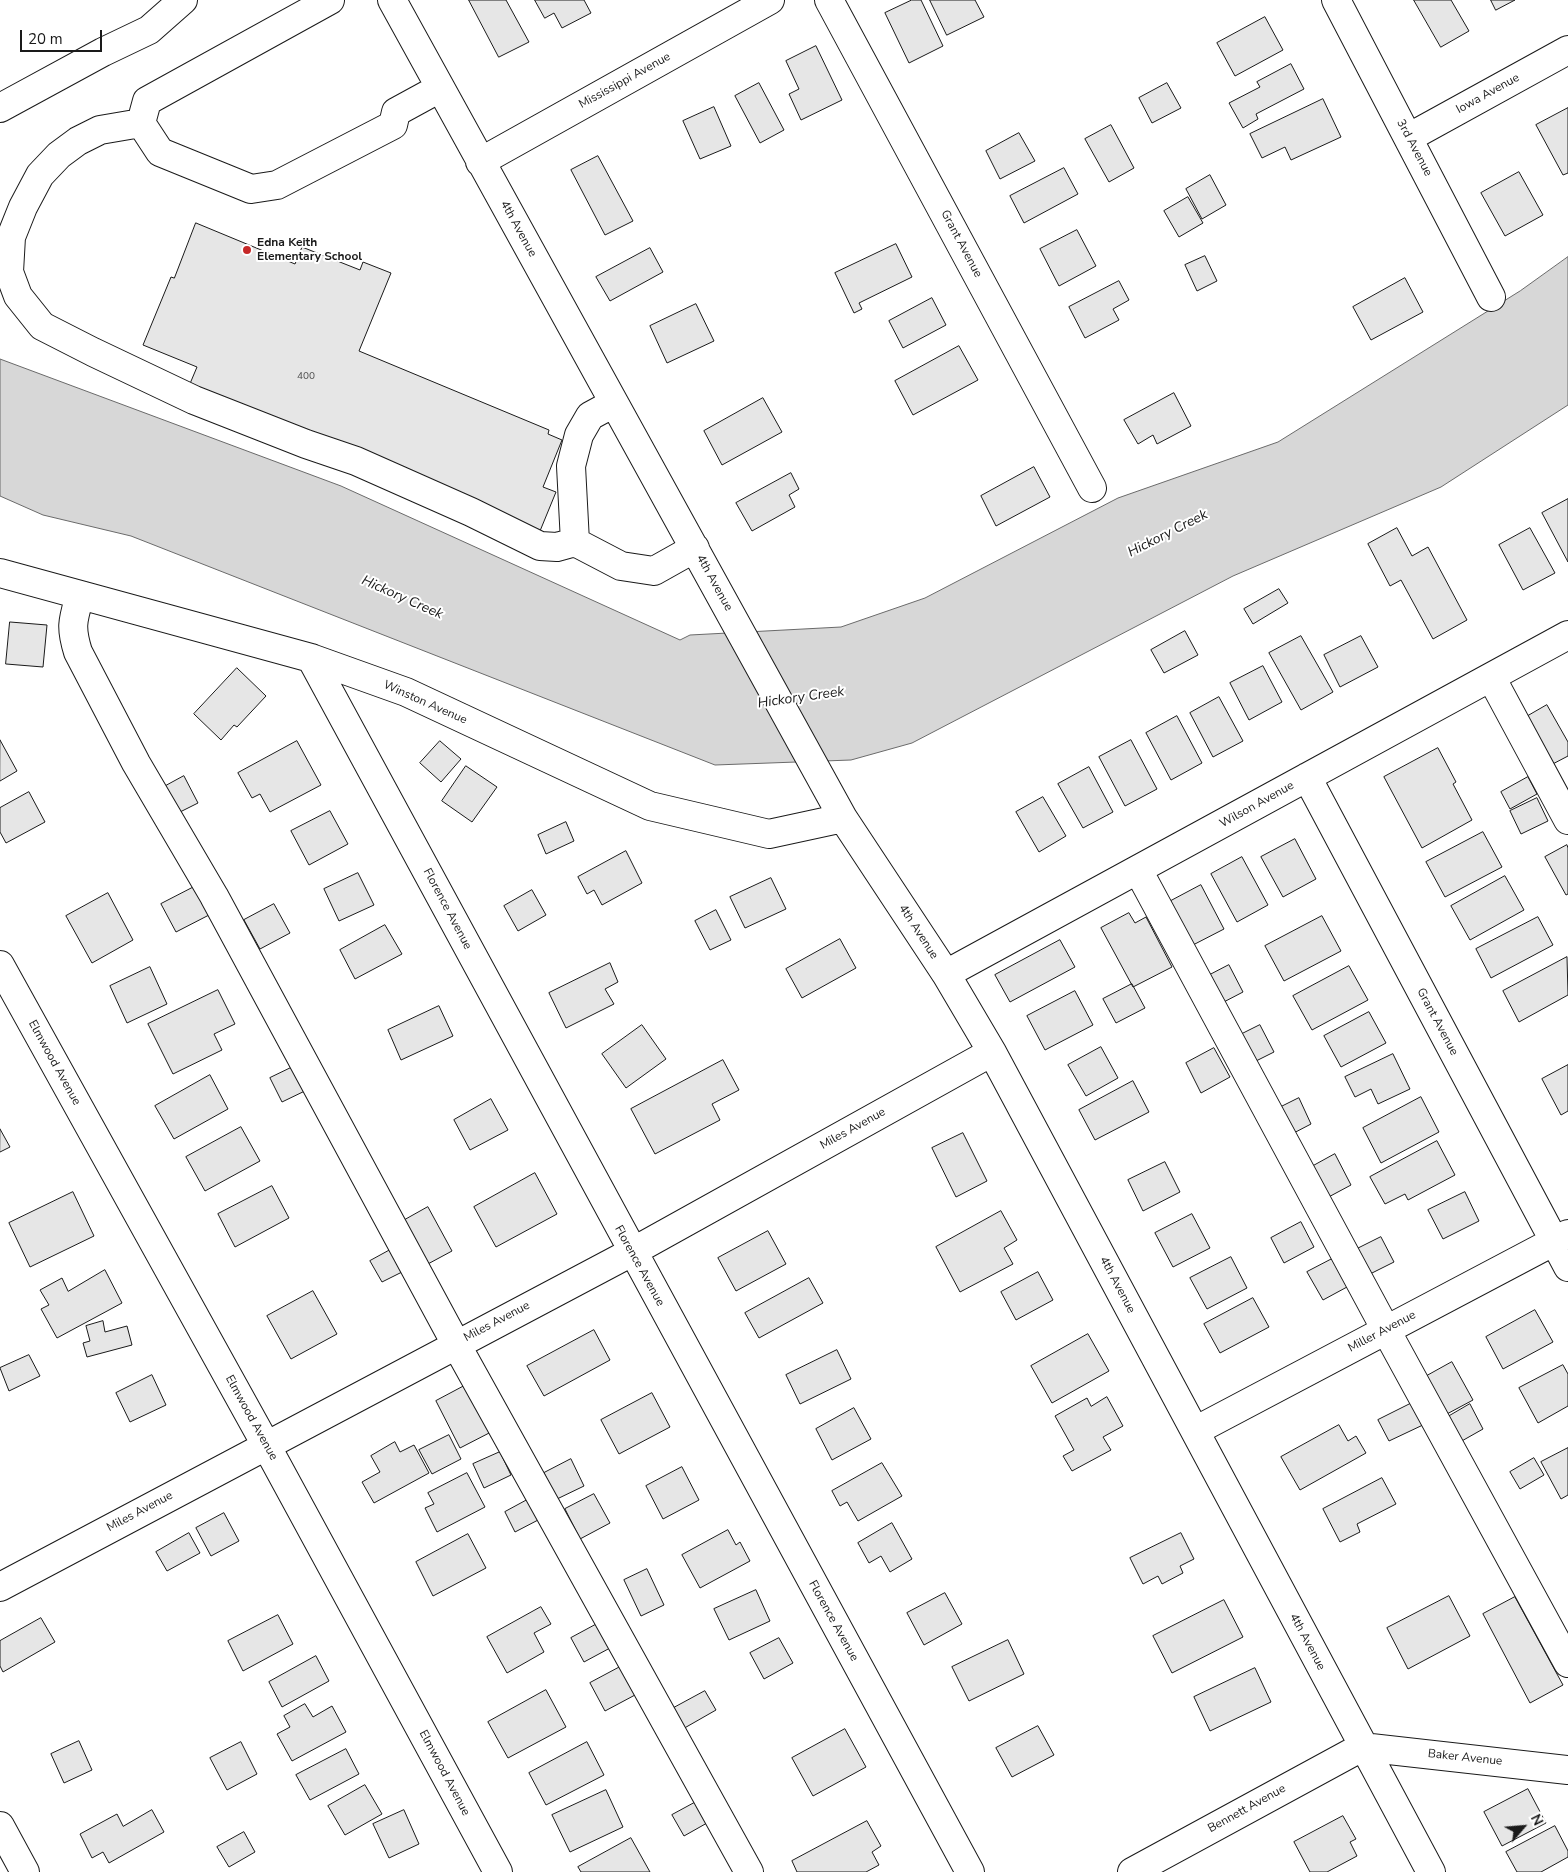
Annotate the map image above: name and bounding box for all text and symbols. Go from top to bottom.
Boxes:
scale bar [22,20,105,52]
text: 20 m [28,29,63,49]
street label: Mississippi Avenue [577,50,673,112]
street label: Iowa Avenue [1454,71,1522,117]
street label: 3rd Avenue [1393,117,1435,179]
street label: 4th Avenue [497,198,539,260]
street label: Grant Avenue [937,208,985,280]
place label: Edna Keith Elementary School [257,236,362,264]
marker: Edna Keith Elementary School [241,244,253,256]
house number: 400 [297,371,315,383]
water label: Hickory Creek [1125,507,1211,561]
street label: 4th Avenue [693,552,735,614]
water label: Hickory Creek [359,573,445,623]
street label: Winston Avenue [381,678,469,728]
water label: Hickory Creek [757,684,845,712]
street label: Wilson Avenue [1217,779,1297,831]
street label: Florence Avenue [420,866,474,952]
street label: 4th Avenue [895,902,941,962]
street label: Grant Avenue [1413,986,1461,1058]
street label: Elmwood Avenue [25,1018,83,1108]
street label: Miles Avenue [818,1105,888,1153]
street label: Florence Avenue [611,1223,667,1309]
street label: 4th Avenue [1096,1254,1138,1316]
street label: Miles Avenue [462,1299,532,1345]
street label: Miller Avenue [1346,1308,1418,1356]
street label: Elmwood Avenue [222,1373,280,1463]
street label: Miles Avenue [105,1489,175,1535]
street label: Florence Avenue [805,1578,861,1664]
street label: 4th Avenue [1286,1611,1328,1673]
street label: Elmwood Avenue [415,1728,473,1818]
street label: Baker Avenue [1427,1747,1503,1769]
street label: Bennett Avenue [1206,1782,1288,1836]
north arrow [1498,1802,1548,1852]
text: N [1526,1811,1548,1829]

